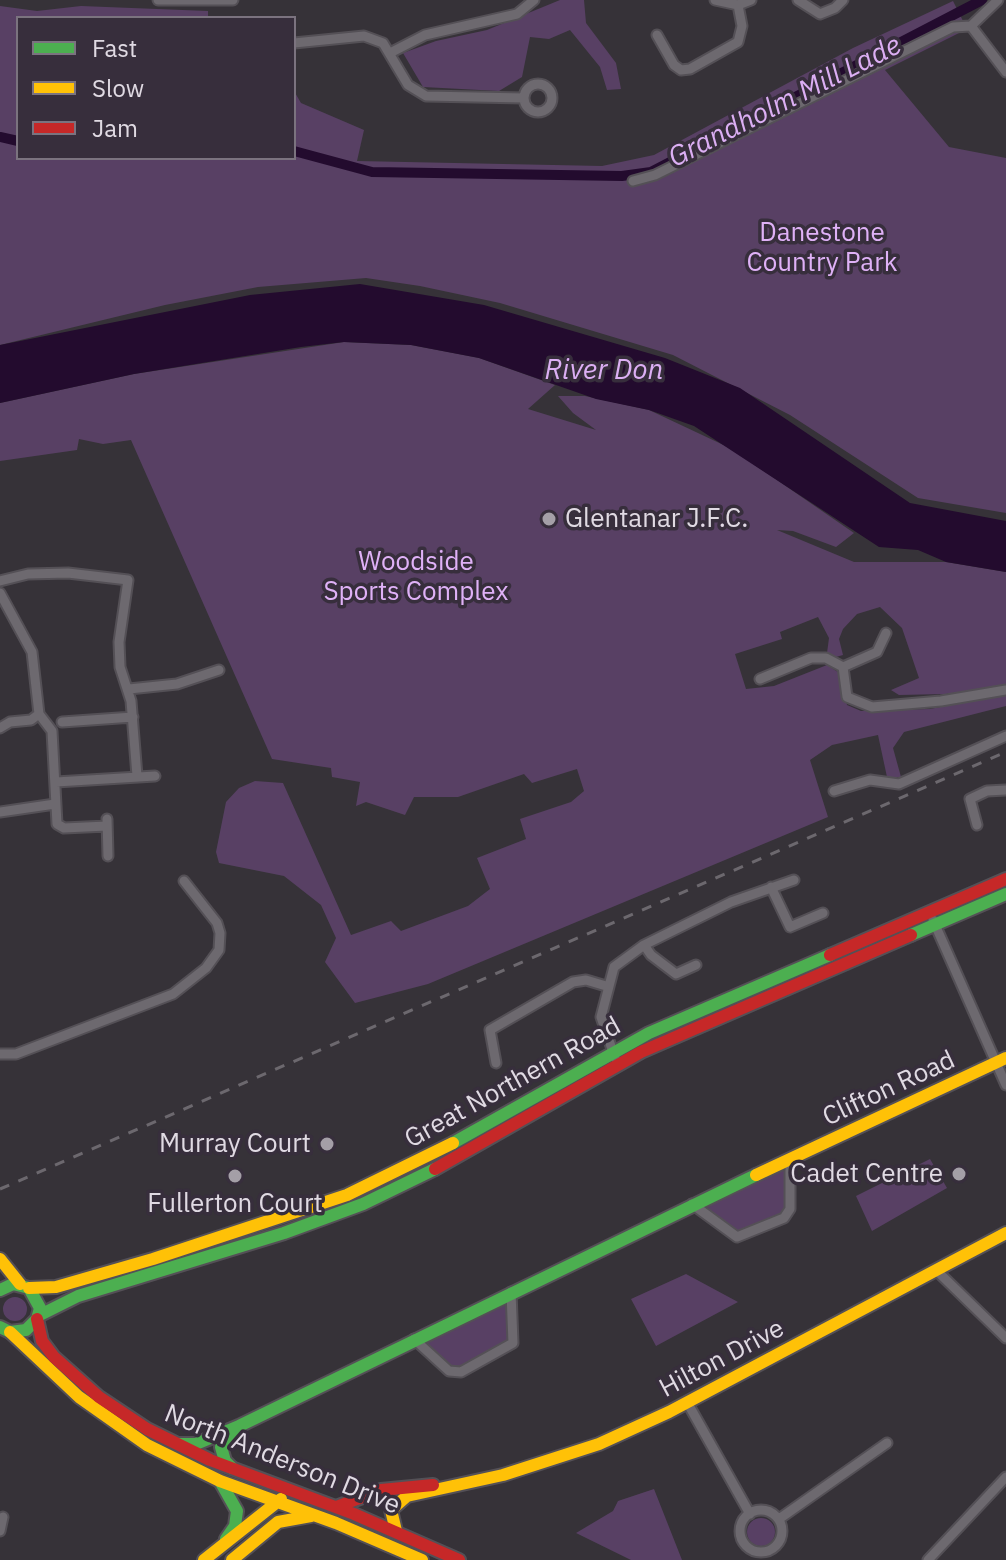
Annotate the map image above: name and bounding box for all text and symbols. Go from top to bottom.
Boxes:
legend [16,16,296,160]
water label: Grandholm Mill Lade [663,29,907,175]
text: Fast [92,32,137,64]
text: Slow [92,72,144,104]
text: Jam [92,112,138,144]
park label: Danestone Country Park [747,217,897,278]
water label: River Don [545,354,663,388]
place label: Glentanar J.F.C. [565,503,748,535]
marker: Glentanar J.F.C. [540,510,558,528]
park label: Woodside Sports Complex [323,546,509,608]
street label: Great Northern Road [400,1011,626,1155]
street label: Clifton Road [818,1045,960,1133]
place label: Murray Court [159,1128,311,1160]
marker: Murray Court [318,1135,336,1153]
place label: Cadet Centre [790,1158,943,1190]
marker: Cadet Centre [950,1165,968,1183]
marker: Fullerton Court [226,1167,244,1185]
place label: Fullerton Court [147,1188,323,1220]
street label: Hilton Drive [654,1313,790,1405]
street label: North Anderson Drive [160,1398,404,1522]

